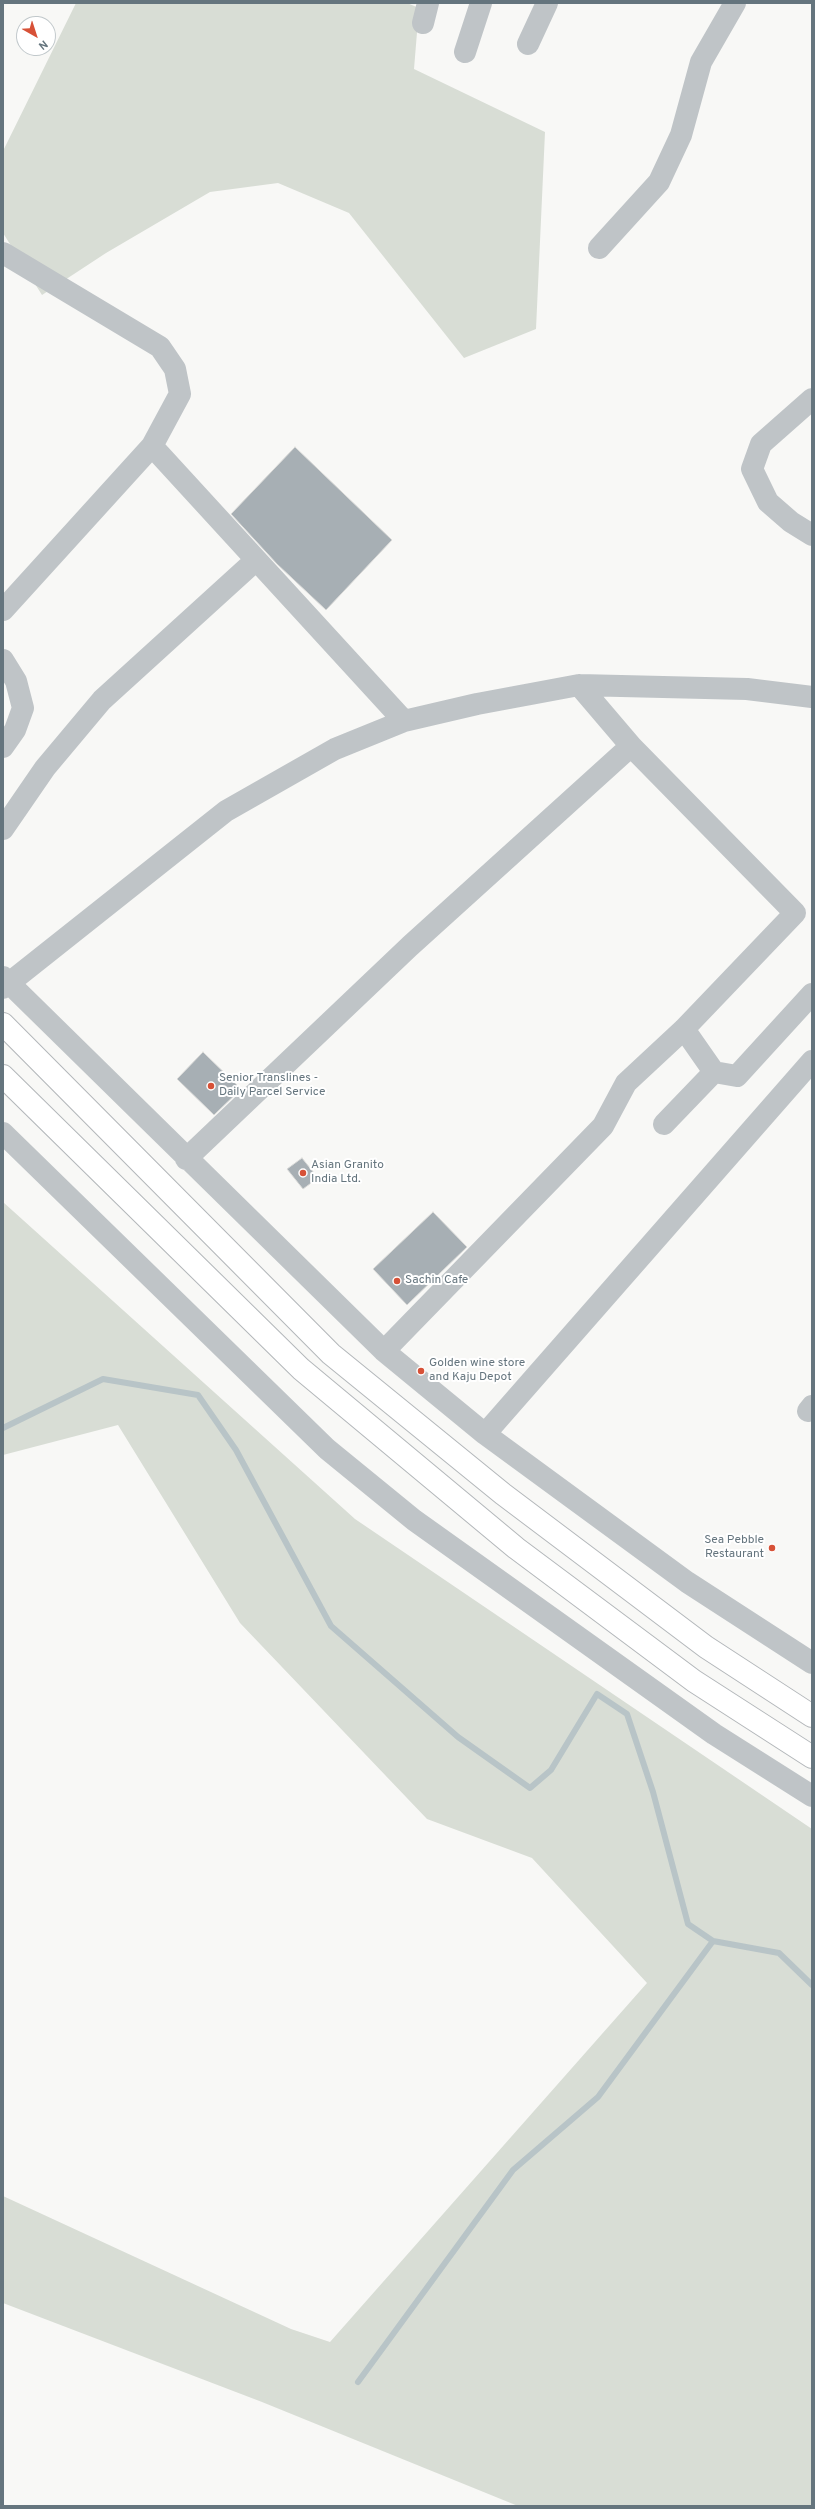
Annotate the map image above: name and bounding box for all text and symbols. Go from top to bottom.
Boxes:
north arrow [16,16,56,56]
text: N [35,37,50,52]
place label: Senior Translines - Daily Parcel Service [219,1072,325,1100]
marker: Senior Translines - Daily Parcel Service [206,1081,216,1091]
place label: Asian Granito India Ltd. [311,1159,384,1187]
marker: Asian Granito India Ltd. [298,1168,308,1178]
place label: Sachin Cafe [405,1274,468,1288]
marker: Sachin Cafe [392,1276,402,1286]
place label: Golden wine store and Kaju Depot [429,1357,525,1385]
marker: Golden wine store and Kaju Depot [416,1366,426,1376]
place label: Sea Pebble Restaurant [704,1534,764,1562]
marker: Sea Pebble Restaurant [767,1543,777,1553]

